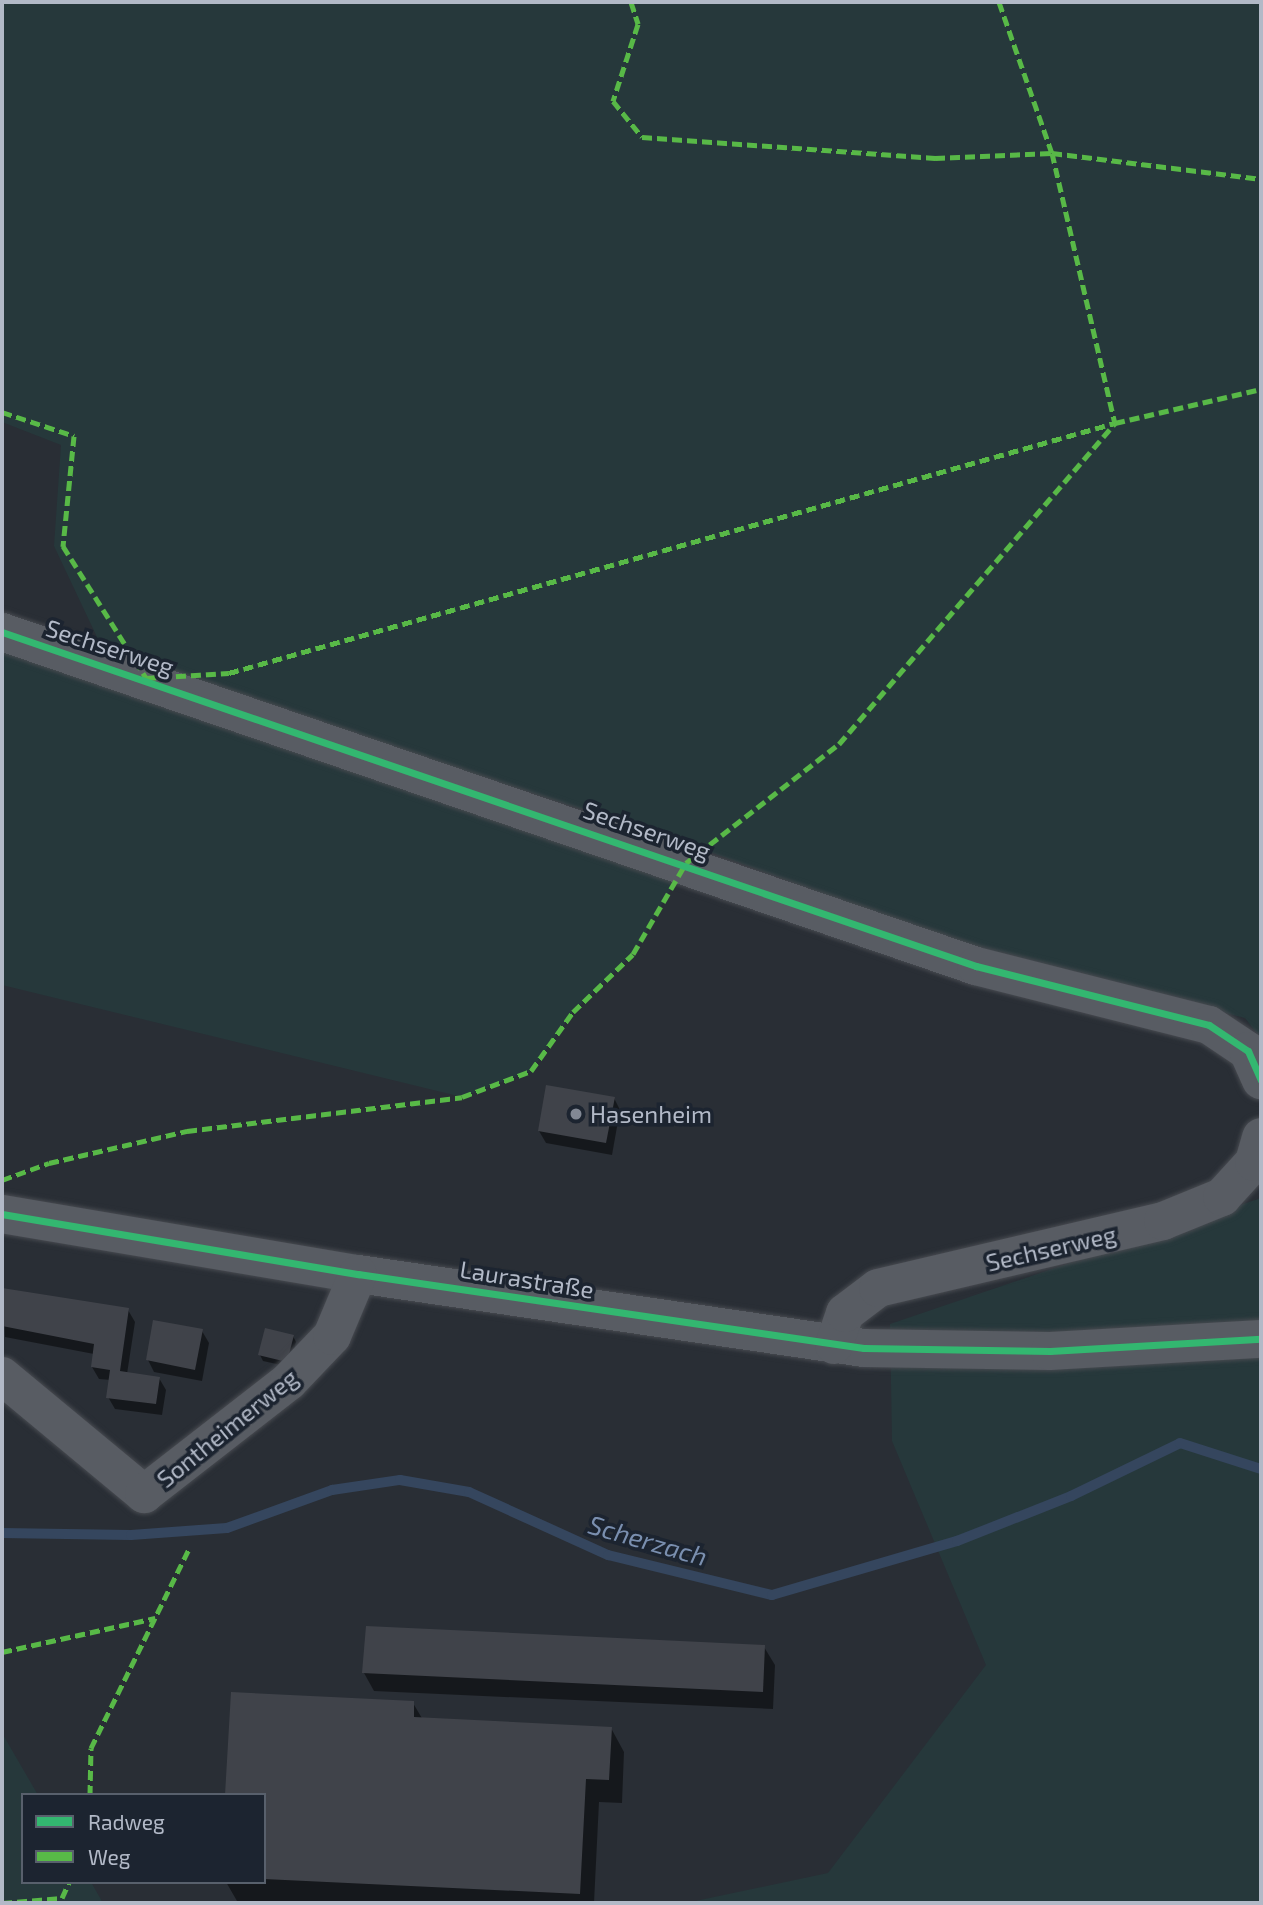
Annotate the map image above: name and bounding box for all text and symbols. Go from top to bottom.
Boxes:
street label: Sechserweg [42,613,178,681]
street label: Sechserweg [580,795,714,865]
place label: Hasenheim [590,1100,712,1128]
marker: Hasenheim [568,1106,584,1122]
street label: Sechserweg [983,1219,1119,1277]
street label: Laurastraße [458,1254,596,1304]
street label: Sontheimerweg [151,1363,303,1493]
water label: Scherzach [585,1508,711,1572]
legend [21,1793,266,1884]
text: Radweg [88,1809,165,1834]
text: Weg [88,1844,131,1869]

